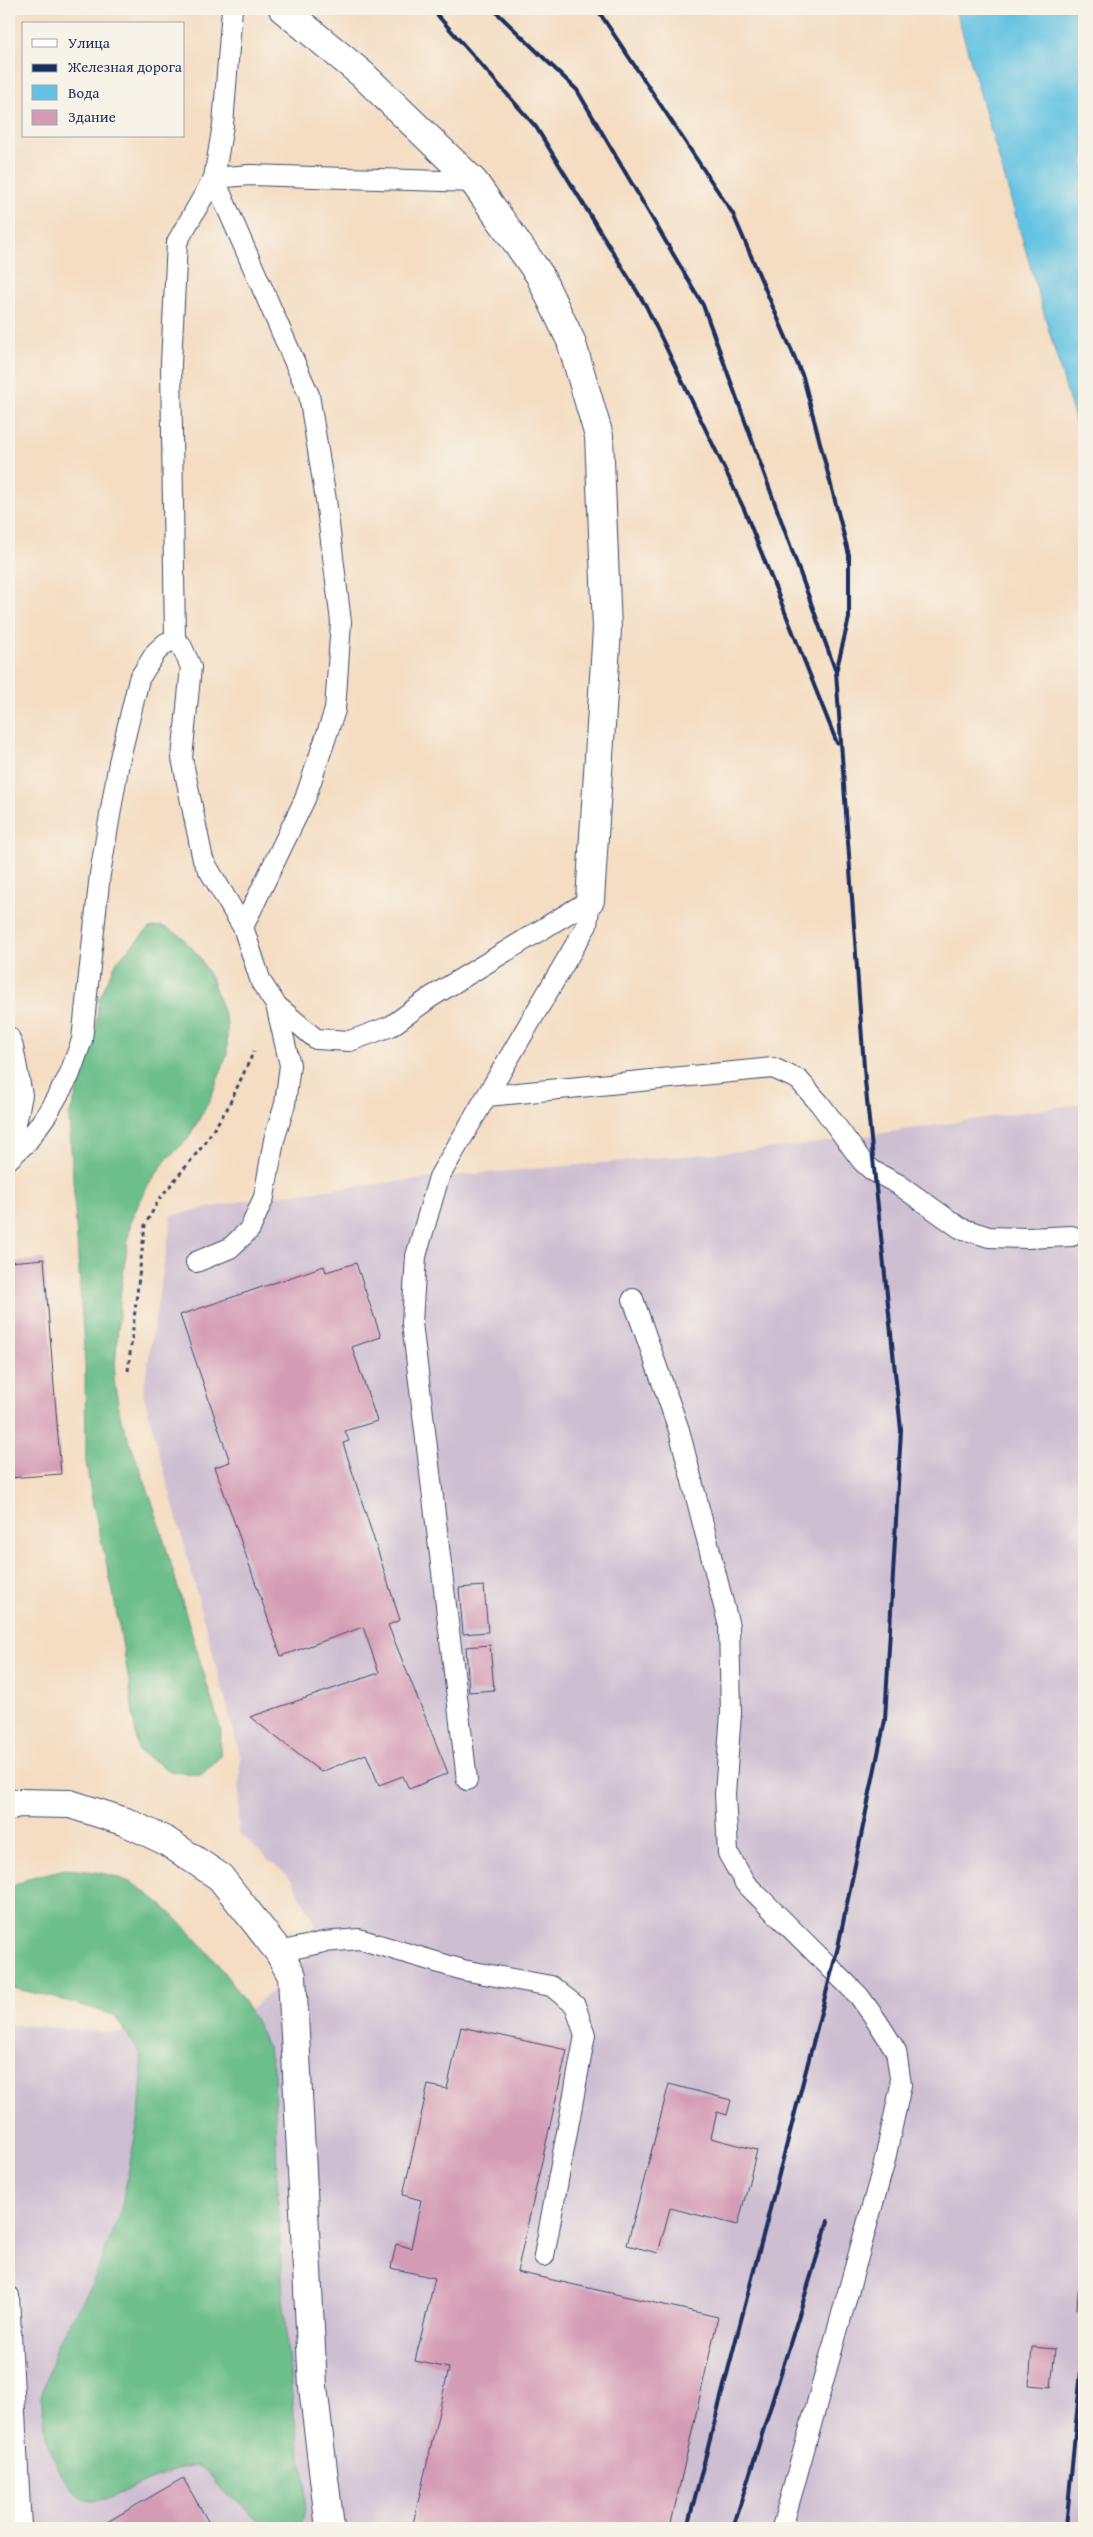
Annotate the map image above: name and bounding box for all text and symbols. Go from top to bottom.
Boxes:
legend [22,22,185,138]
text: Улица [68,32,111,53]
text: Железная дорога [67,56,183,77]
text: Вода [68,82,100,103]
text: Здание [68,106,116,127]

